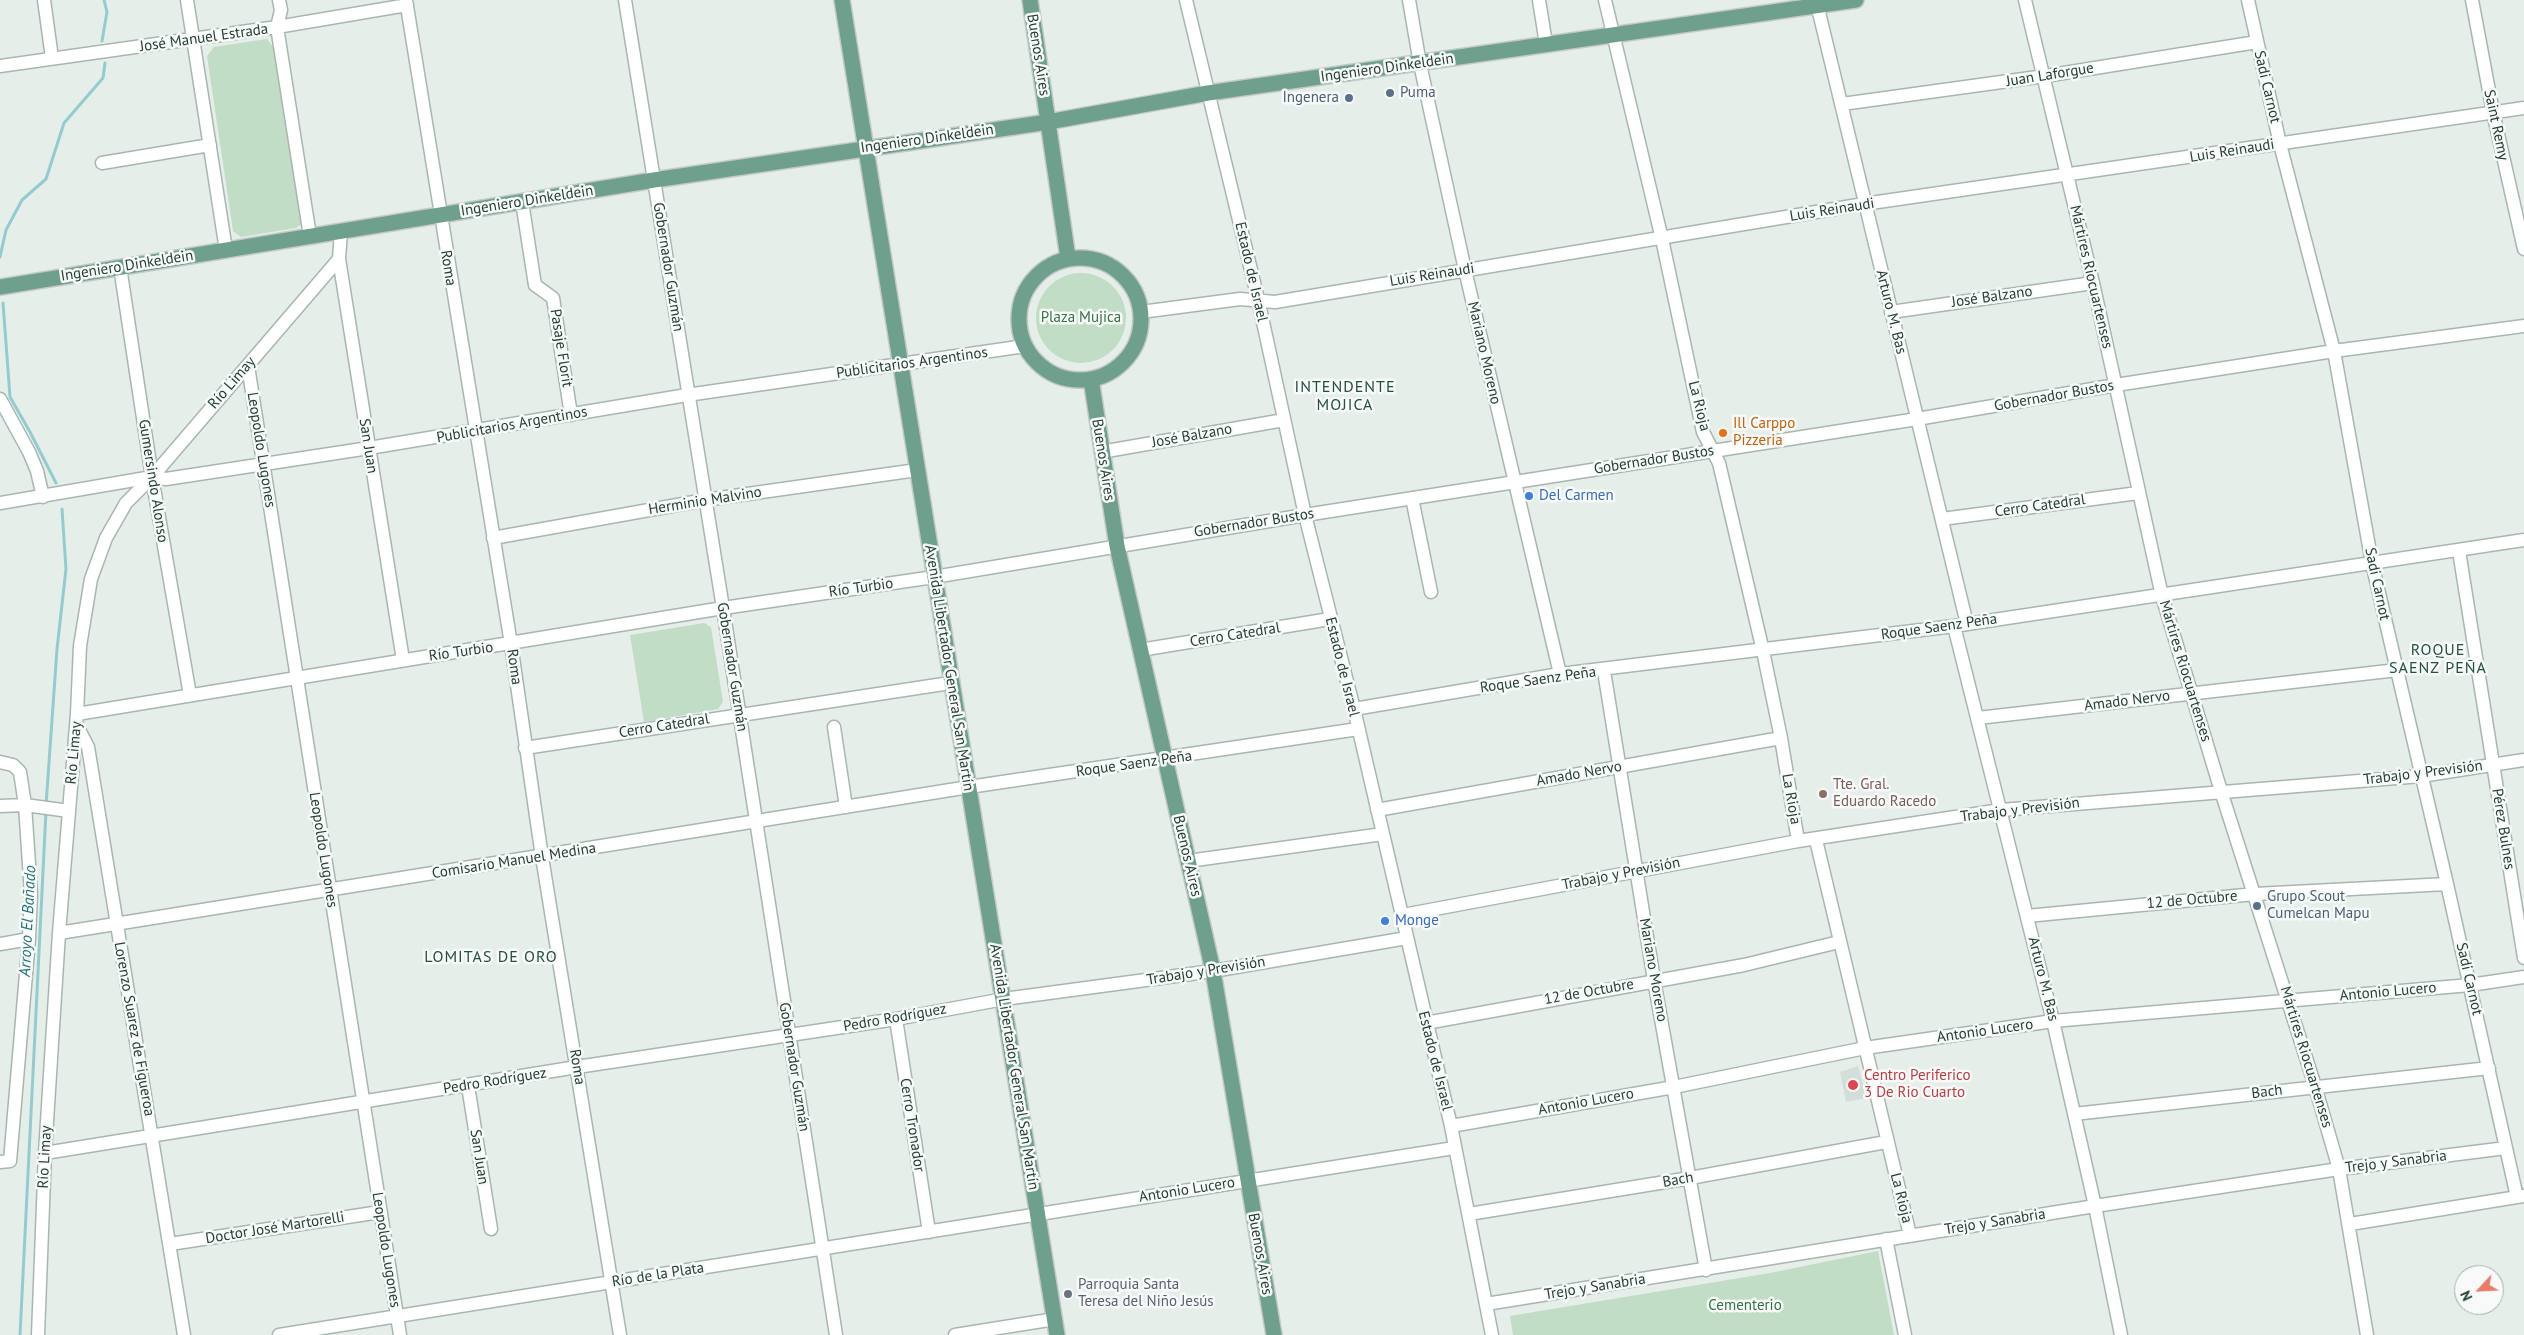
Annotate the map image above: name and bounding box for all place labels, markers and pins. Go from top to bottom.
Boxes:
place label: Puma [1400,84,1436,102]
marker: Puma [1384,87,1396,99]
place label: Ingenera [1282,89,1339,107]
marker: Ingenera [1343,92,1355,104]
place label: Ill Carppo Pizzeria [1733,415,1795,450]
marker: Ill Carppo Pizzeria [1717,427,1729,439]
place label: Del Carmen [1539,487,1614,505]
marker: Del Carmen [1523,490,1535,502]
place label: Tte. Gral. Eduardo Racedo [1833,776,1936,811]
marker: Tte. Gral. Eduardo Racedo [1817,788,1829,800]
place label: Grupo Scout Cumelcan Mapu [2267,888,2369,923]
marker: Grupo Scout Cumelcan Mapu [2251,900,2263,912]
place label: Monge [1395,912,1439,930]
marker: Monge [1379,915,1391,927]
place label: Centro Periferico 3 De Rio Cuarto [1864,1067,1970,1102]
marker: Centro Periferico 3 De Rio Cuarto [1846,1078,1860,1092]
place label: Parroquia Santa Teresa del Niño Jesús [1078,1276,1214,1311]
marker: Parroquia Santa Teresa del Niño Jesús [1062,1288,1074,1300]

